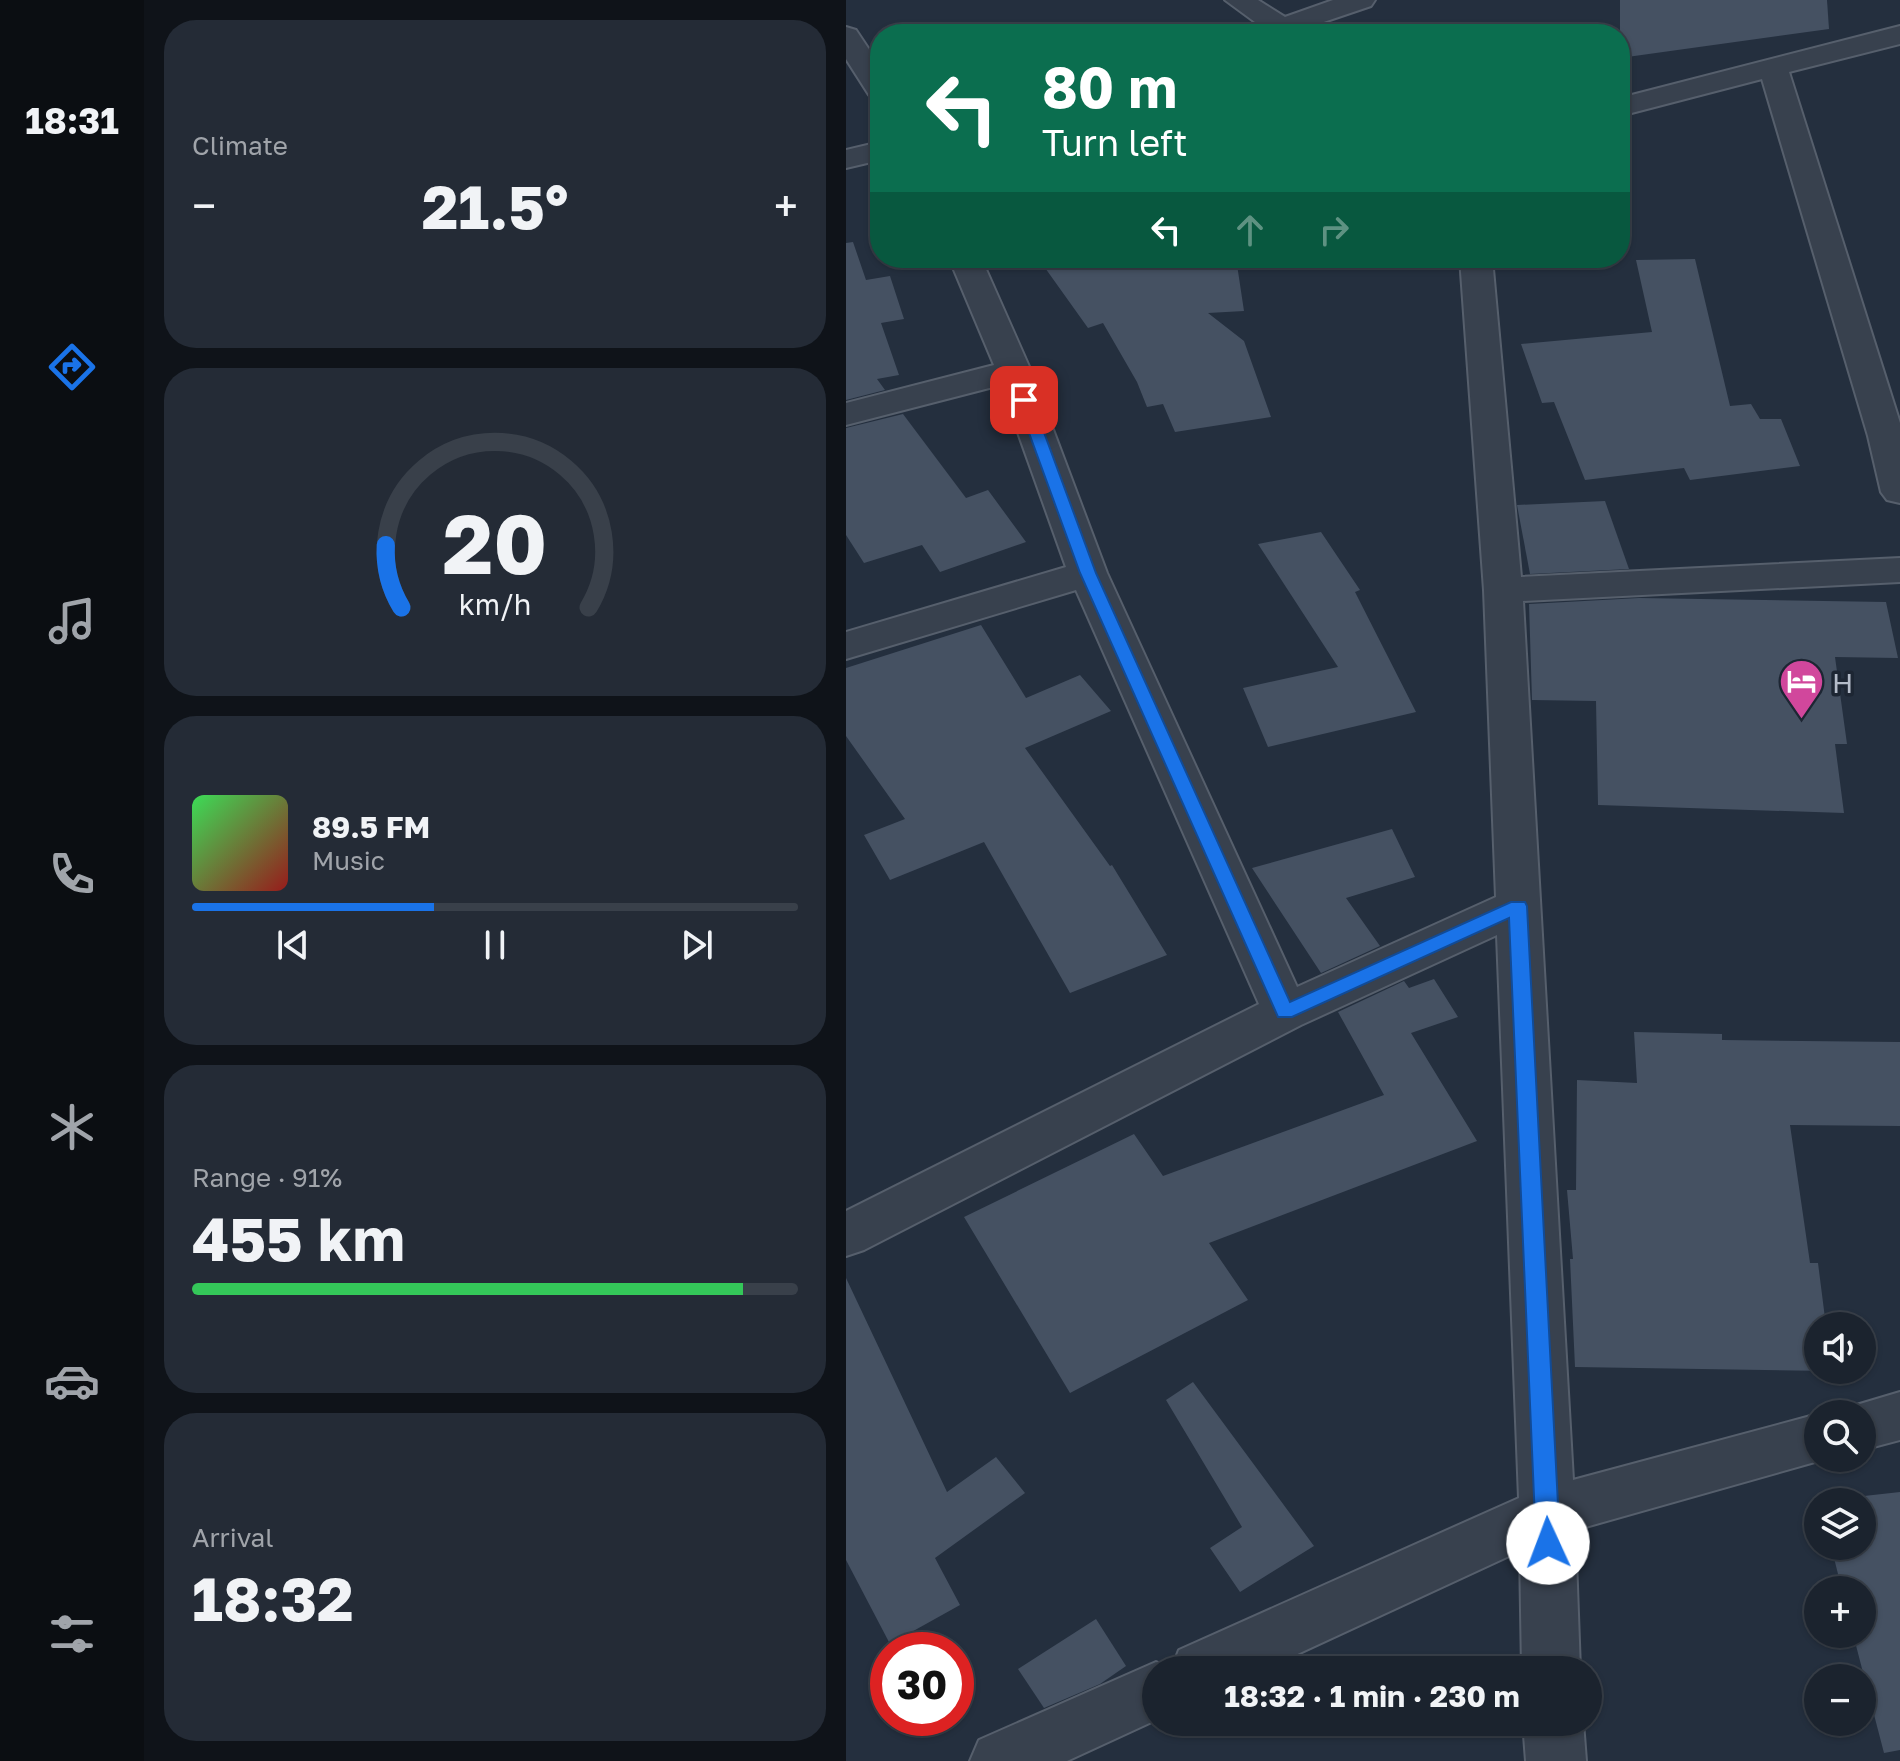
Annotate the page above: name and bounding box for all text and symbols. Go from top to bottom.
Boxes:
text: 80 m [1042,53,1177,120]
icon: left [910,56,1014,160]
text: 18:31 [25,99,119,142]
text: Turn left [1042,121,1188,164]
text: Climate [192,130,288,161]
text: 21.5° [422,170,568,242]
text: − [192,179,216,232]
text: + [774,179,798,232]
icon: left [1144,208,1188,252]
icon: ahead [1228,208,1272,252]
icon: right [1312,208,1356,252]
icon: directions [44,339,100,395]
pin [990,366,1058,434]
icon: arrive [1002,378,1046,422]
text: 20 [443,492,547,592]
text: km/h [459,587,531,621]
icon: music [44,593,100,649]
hotel icon: H [1777,658,1825,721]
place label: H [1832,666,1853,699]
text: 89.5 FM [312,809,430,845]
text: Music [312,845,385,876]
icon: phone [44,846,100,902]
icon: previous [271,923,315,967]
icon: pause [473,923,517,967]
icon: next [675,923,719,967]
icon: climate [44,1099,100,1155]
text: Range · 91% [192,1162,342,1193]
text: 455 km [192,1202,405,1274]
map controls [1804,1312,1876,1736]
button: sound [1804,1312,1876,1384]
icon: car [44,1353,100,1409]
button: search [1804,1400,1876,1472]
button: layers [1804,1488,1876,1560]
position arrow [1506,1501,1590,1585]
text: Arrival [192,1522,273,1553]
text: 18:32 [192,1562,354,1634]
button: + [1804,1576,1876,1648]
icon: filters [44,1606,100,1662]
speed limit sign: 30 [870,1632,974,1736]
button: − [1804,1664,1876,1736]
text: 18:32 · 1 min · 230 m [1224,1678,1520,1714]

